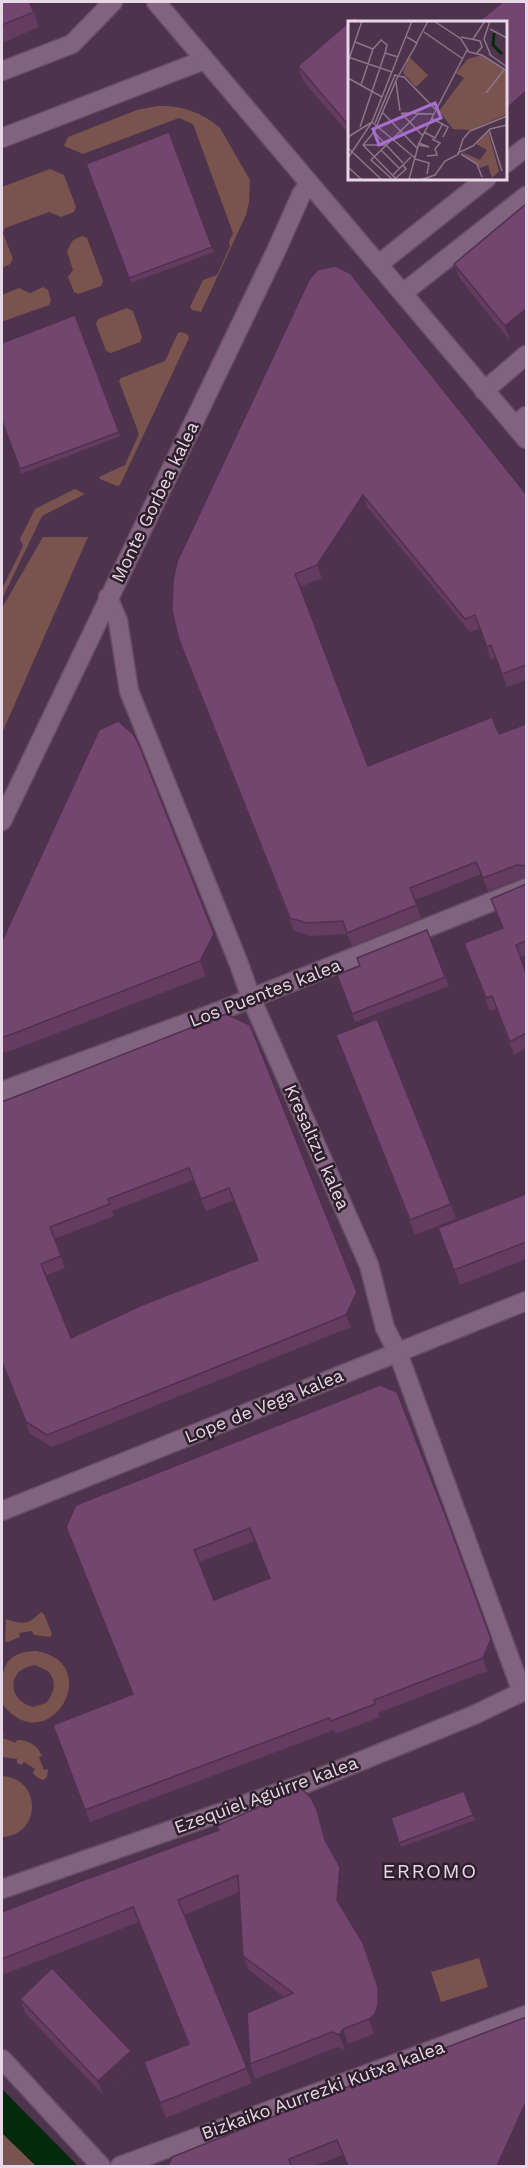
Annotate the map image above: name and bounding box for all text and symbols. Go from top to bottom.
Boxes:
inset map [348,21,507,180]
street label: Monte Gorbea kalea [106,418,203,586]
street label: Los Puentes kalea [186,954,343,1031]
street label: Kresaltzu kalea [280,1081,354,1213]
street label: Lope de Vega kalea [181,1364,346,1447]
street label: Ezequiel Aguirre kalea [171,1752,360,1838]
district label: ERROMO [382,1859,478,1883]
street label: Bizkaiko Aurrezki Kutxa kalea [198,2036,447,2143]

